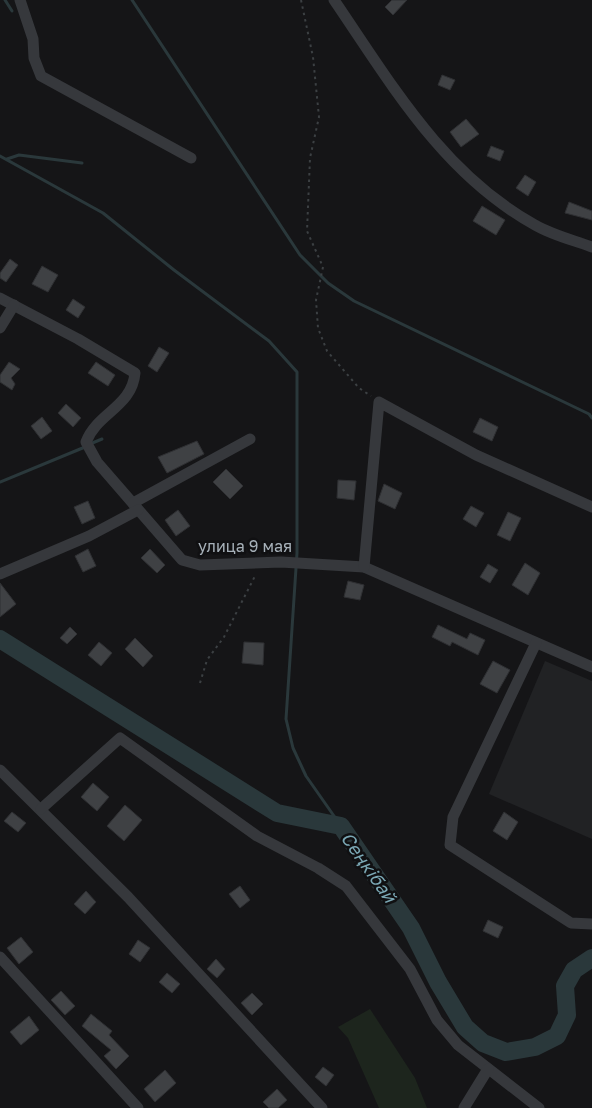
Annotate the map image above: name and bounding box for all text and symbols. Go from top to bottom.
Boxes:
street label: улица 9 мая [198,536,292,556]
water label: Сеңкібай [337,827,402,907]

